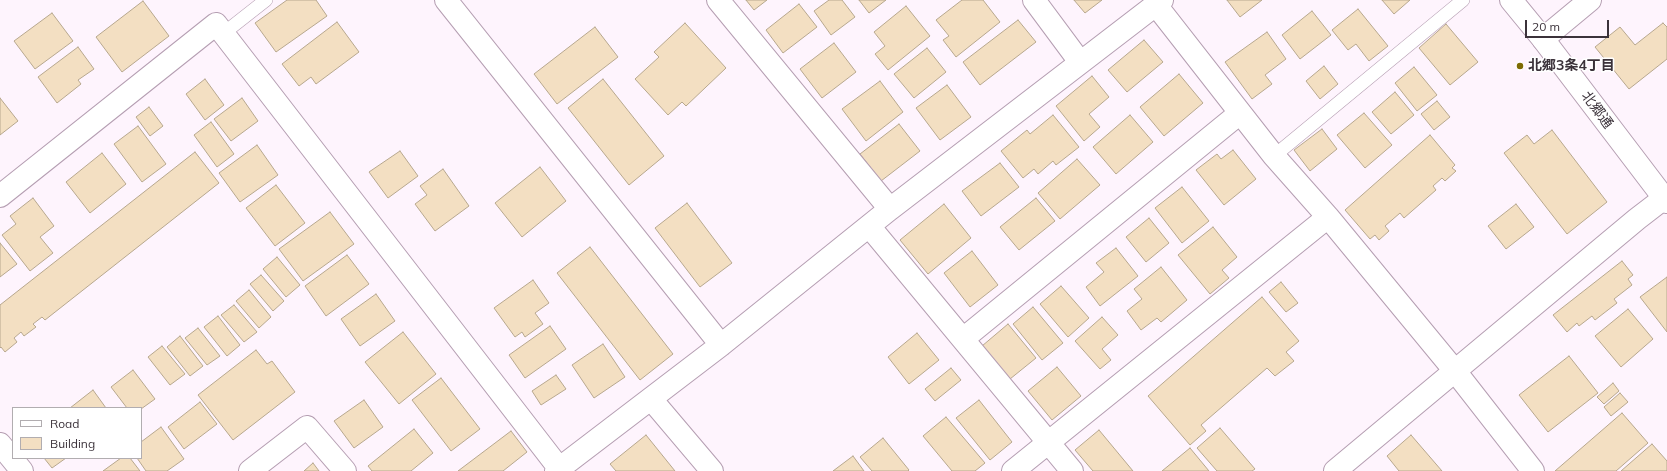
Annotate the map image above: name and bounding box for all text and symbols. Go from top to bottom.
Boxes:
scale bar [1527,12,1611,38]
text: 20 m [1532,19,1560,34]
place label: 北郷3条4丁目 [1528,58,1615,74]
marker: 北郷3条4丁目 [1515,61,1525,71]
street label: 北郷通 [1578,88,1616,132]
legend [12,407,142,459]
text: Road [50,416,79,431]
text: Building [50,436,95,451]

